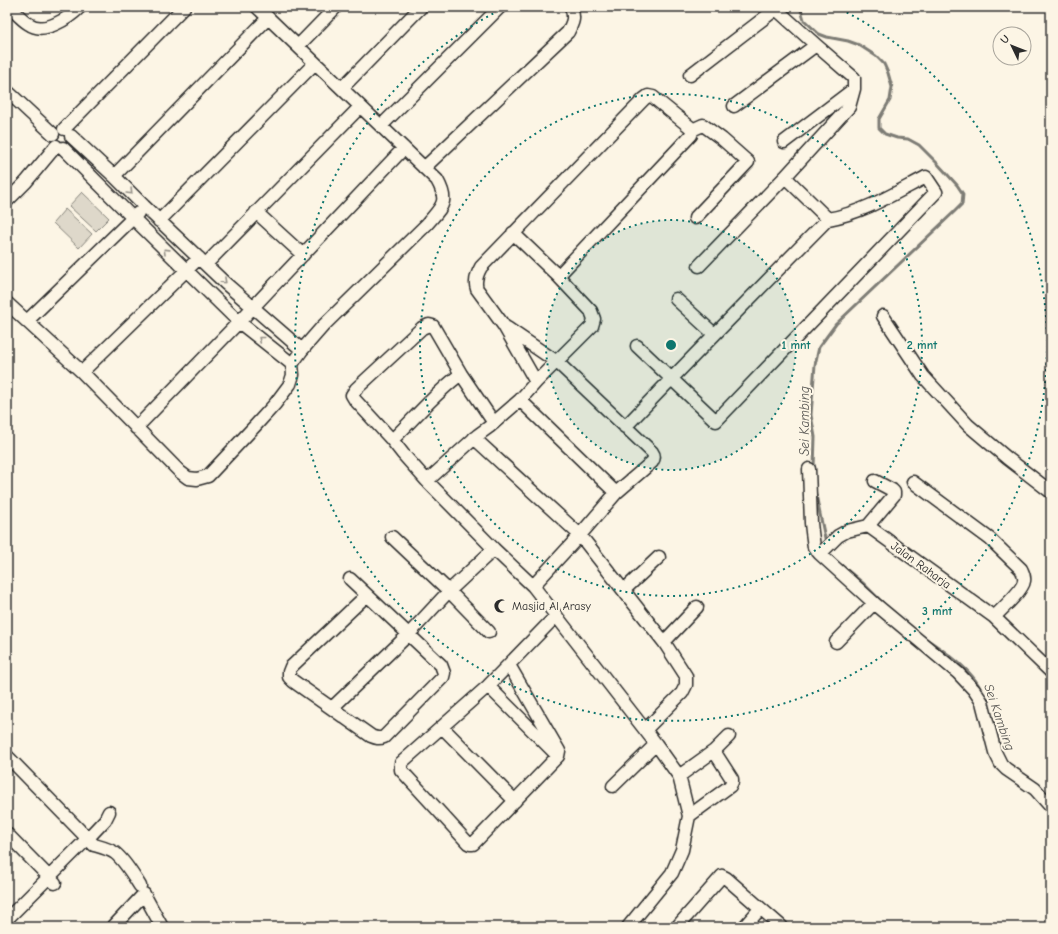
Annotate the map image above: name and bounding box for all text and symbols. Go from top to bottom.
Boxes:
north arrow [992,26,1032,66]
text: U [998,32,1012,47]
one-way arrow [125,187,133,195]
one-way arrow [163,248,171,256]
one-way arrow [219,277,227,284]
one-way arrow [259,337,266,344]
centre of rings [664,338,678,352]
text: 1 mnt [782,338,812,352]
text: 2 mnt [907,338,938,352]
water label: Sei Kambing [797,386,812,456]
street label: Jalan Raharja [888,539,954,591]
mosque icon: Masjid Al Arasy [493,598,509,614]
place label: Masjid Al Arasy [512,599,591,613]
text: 3 mnt [922,604,953,618]
water label: Sei Kambing [981,682,1018,753]

